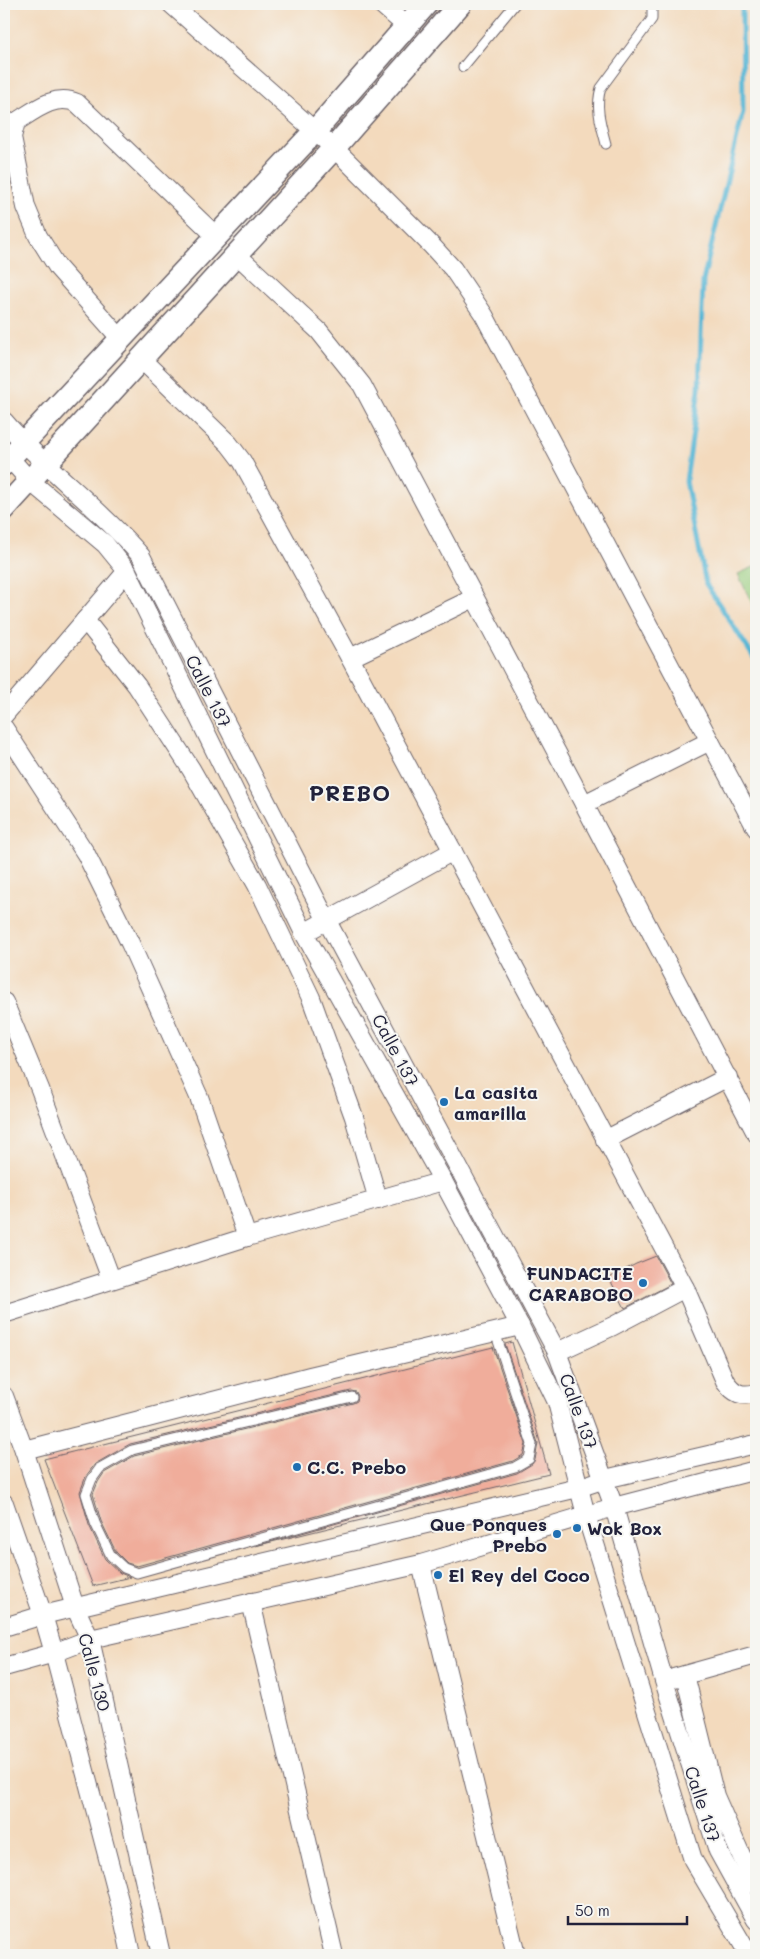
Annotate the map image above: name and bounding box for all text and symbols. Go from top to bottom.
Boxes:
street label: Calle 137 [180,651,238,731]
district label: PREBO [309,778,391,807]
street label: Calle 137 [367,1010,425,1090]
place label: La casita amarilla [454,1080,538,1125]
marker: La casita amarilla [438,1096,450,1108]
place label: FUNDACITE CARABOBO [526,1261,633,1306]
marker: FUNDACITE CARABOBO [637,1277,649,1289]
street label: Calle 137 [554,1370,604,1452]
place label: C.C. Prebo [307,1455,406,1479]
marker: C.C. Prebo [291,1461,303,1473]
place label: Que Ponques Prebo [430,1512,547,1557]
place label: Wok Box [587,1516,662,1540]
marker: Wok Box [571,1522,583,1534]
marker: Que Ponques Prebo [551,1528,563,1540]
place label: El Rey del Coco [448,1563,590,1587]
marker: El Rey del Coco [432,1569,444,1581]
street label: Calle 130 [73,1630,117,1714]
street label: Calle 137 [679,1763,727,1845]
scale bar [568,1894,686,1926]
text: 50 m [575,1900,610,1920]

